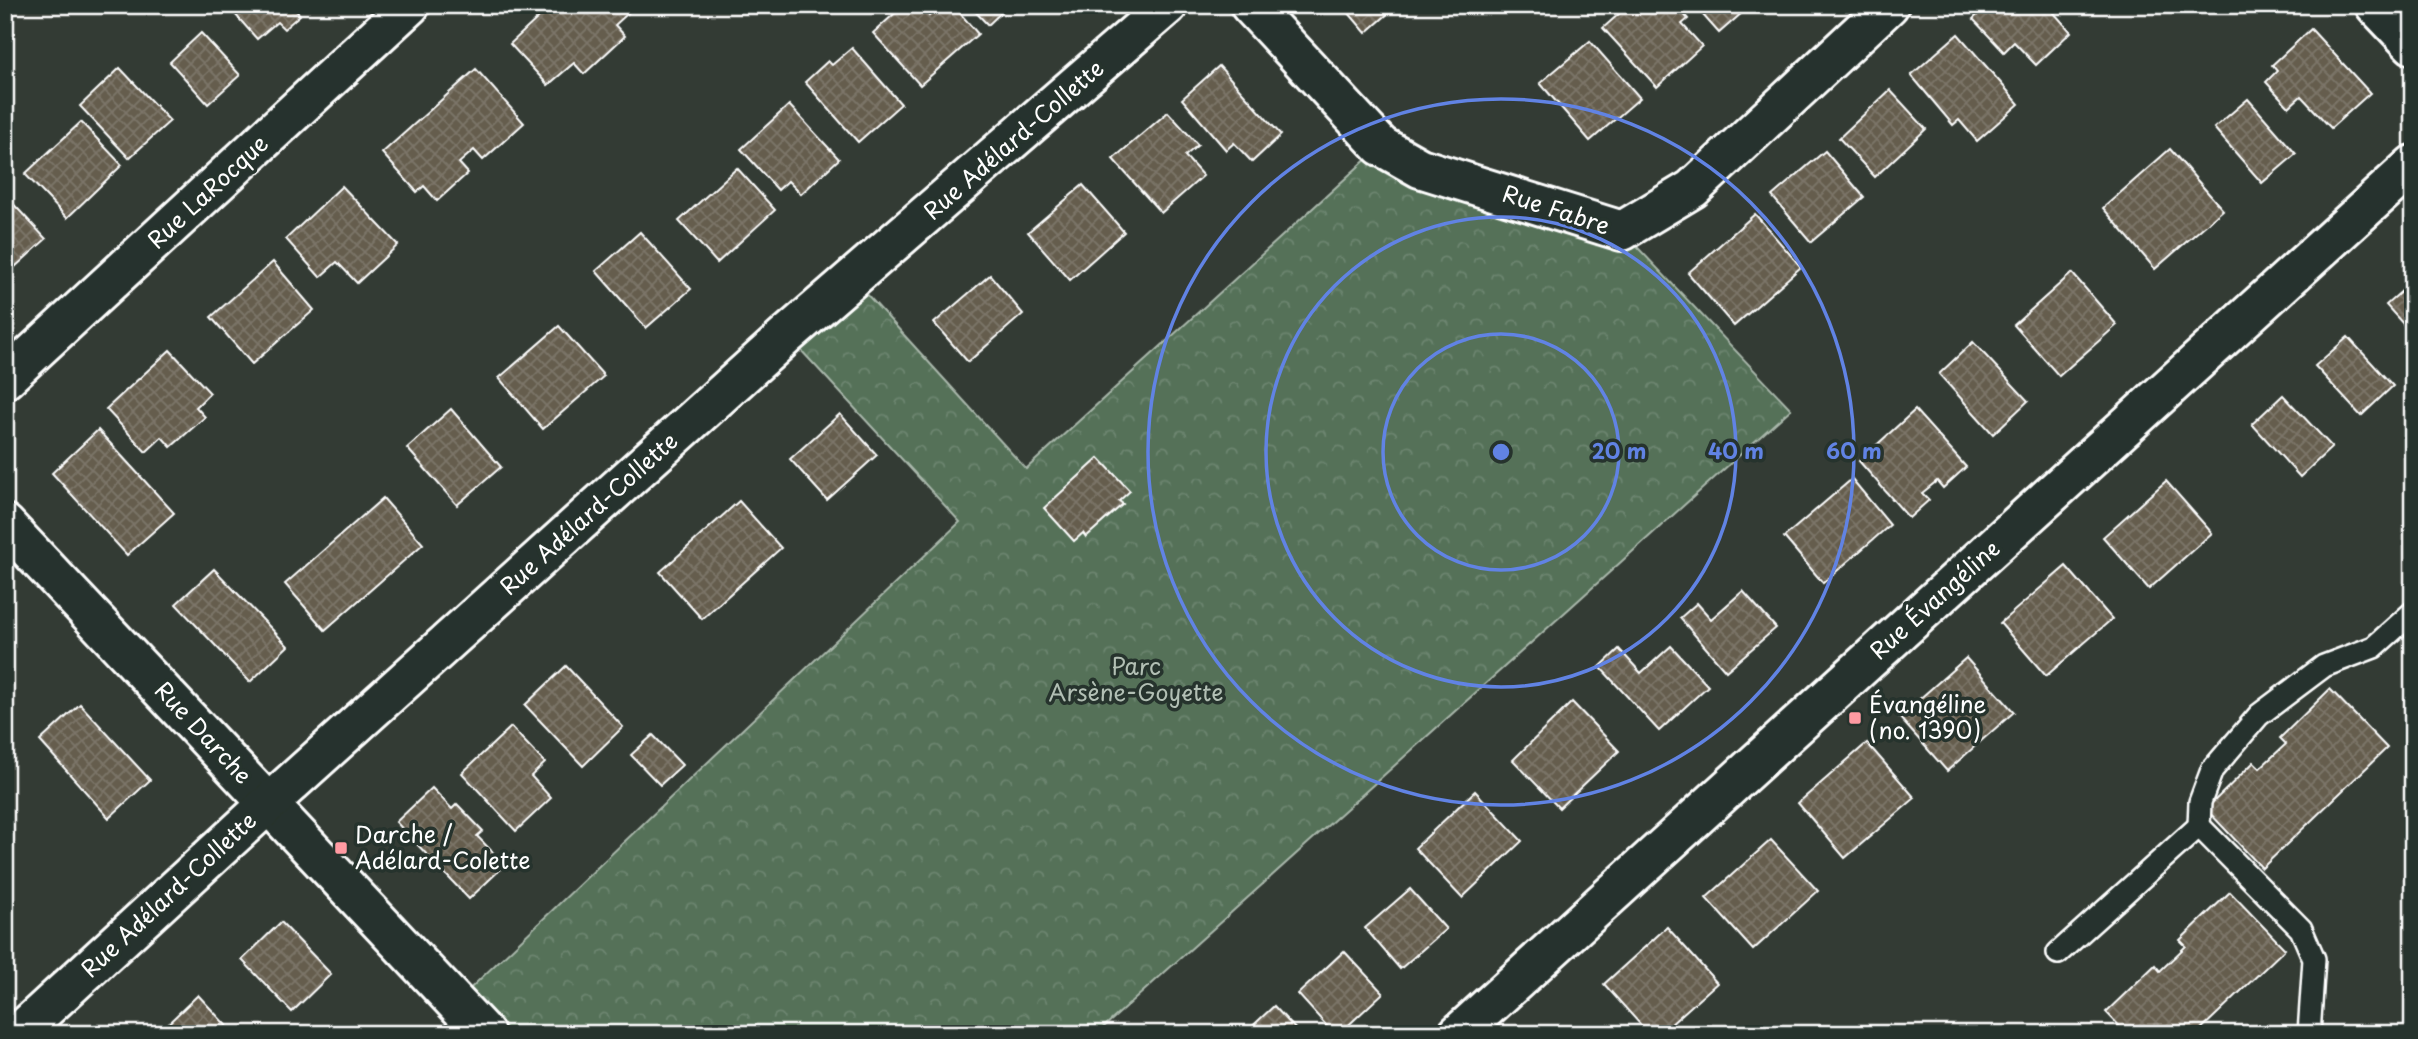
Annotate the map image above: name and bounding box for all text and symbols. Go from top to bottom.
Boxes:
street label: Rue Adélard-Collette [915,50,1111,227]
street label: Rue LaRocque [139,126,275,256]
street label: Rue Fabre [1498,175,1615,242]
street label: Rue Adélard-Collette [491,423,685,603]
text: 20 m [1592,434,1646,466]
text: 40 m [1708,434,1764,466]
text: 60 m [1826,434,1882,466]
centre of rings [1489,440,1513,464]
street label: Rue Évangéline [1861,531,2007,667]
park label: Parc Arsène-Goyette [1049,648,1223,709]
street label: Rue Darche [147,673,261,791]
place label: Évangéline (no. 1390) [1869,686,1986,747]
marker: Évangéline (no. 1390) [1847,710,1863,726]
street label: Rue Adélard-Collette [72,803,264,985]
place label: Darche / Adélard-Colette [355,816,531,877]
marker: Darche / Adélard-Colette [333,840,349,856]

